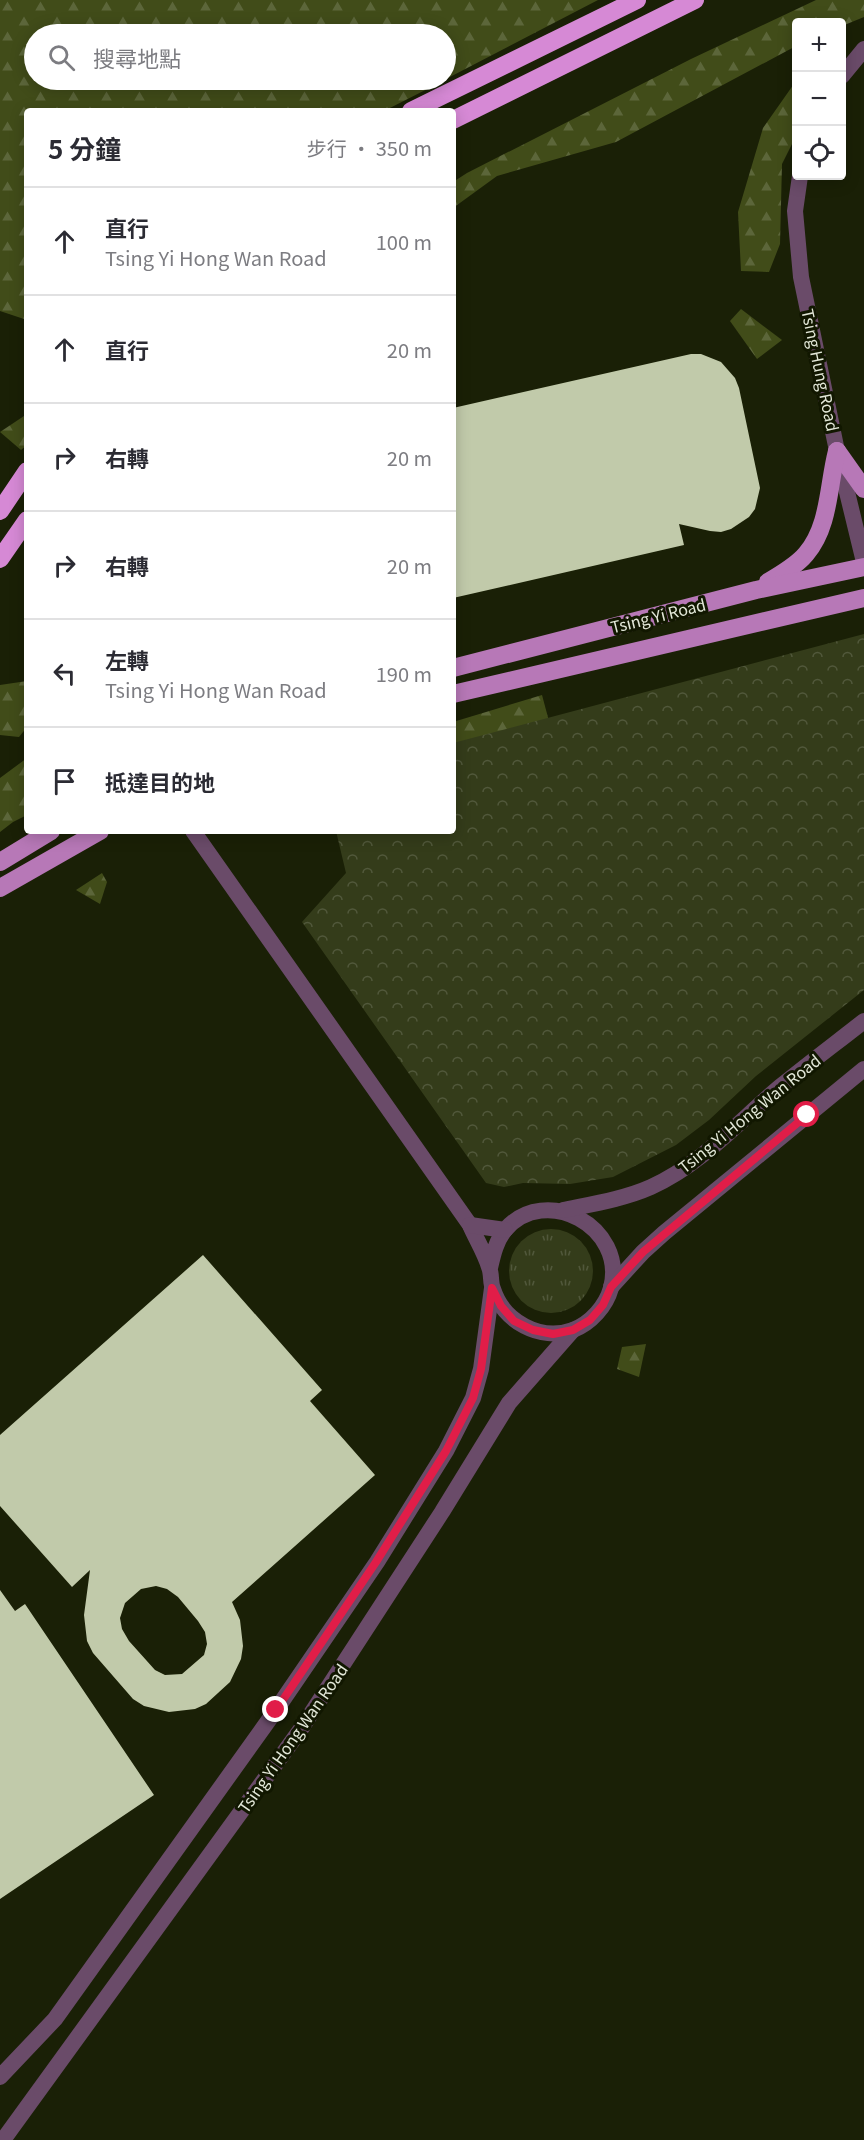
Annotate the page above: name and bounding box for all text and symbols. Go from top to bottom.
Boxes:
map controls [792,18,846,180]
button: + [792,18,846,72]
search box [24,24,456,90]
icon: search [45,41,78,74]
text: 搜尋地點 [93,41,181,73]
button: − [792,72,846,126]
button: locate [792,126,846,180]
text: 5 分鐘 [48,129,121,166]
text: 步行 · 350 m [307,133,432,162]
text: 直行 [105,211,149,243]
icon: ahead [48,225,81,258]
text: 100 m [376,227,432,256]
text: Tsing Yi Hong Wan Road [105,243,327,272]
street label: Tsing Hung Road [796,307,846,433]
icon: ahead [48,333,81,366]
text: 直行 [105,333,149,365]
text: 20 m [387,335,432,364]
icon: right [48,441,81,474]
text: 右轉 [105,441,149,473]
text: 20 m [387,443,432,472]
icon: right [48,549,81,582]
text: 右轉 [105,549,149,581]
text: 20 m [387,551,432,580]
street label: Tsing Yi Road [608,592,708,638]
text: 左轉 [105,643,149,675]
icon: left [48,657,81,690]
text: 190 m [376,659,432,688]
text: Tsing Yi Hong Wan Road [105,675,327,704]
icon: arrive [48,765,81,798]
text: 抵達目的地 [105,765,215,797]
street label: Tsing Yi Hong Wan Road [673,1048,825,1178]
route start [793,1101,819,1127]
street label: Tsing Yi Hong Wan Road [231,1659,353,1817]
route end [262,1696,288,1722]

